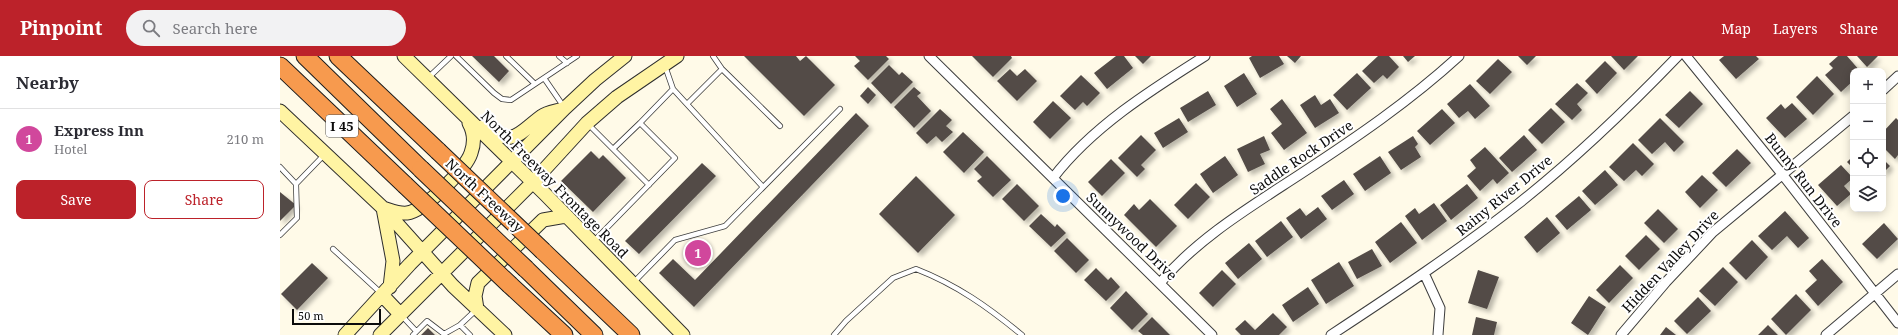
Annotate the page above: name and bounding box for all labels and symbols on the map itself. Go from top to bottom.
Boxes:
street label: North Freeway Frontage Road [478,107,632,261]
road number: I 45 [326,115,358,137]
street label: Saddle Rock Drive [1246,115,1356,199]
street label: Bunny Run Drive [1761,129,1847,231]
street label: Rainy River Drive [1452,150,1556,240]
street label: North Freeway [443,155,527,235]
your location [1053,186,1073,206]
street label: Sunnywood Drive [1082,188,1182,284]
street label: Hidden Valley Drive [1617,206,1723,316]
pin: 1 [685,238,711,268]
scale bar [292,307,381,326]

